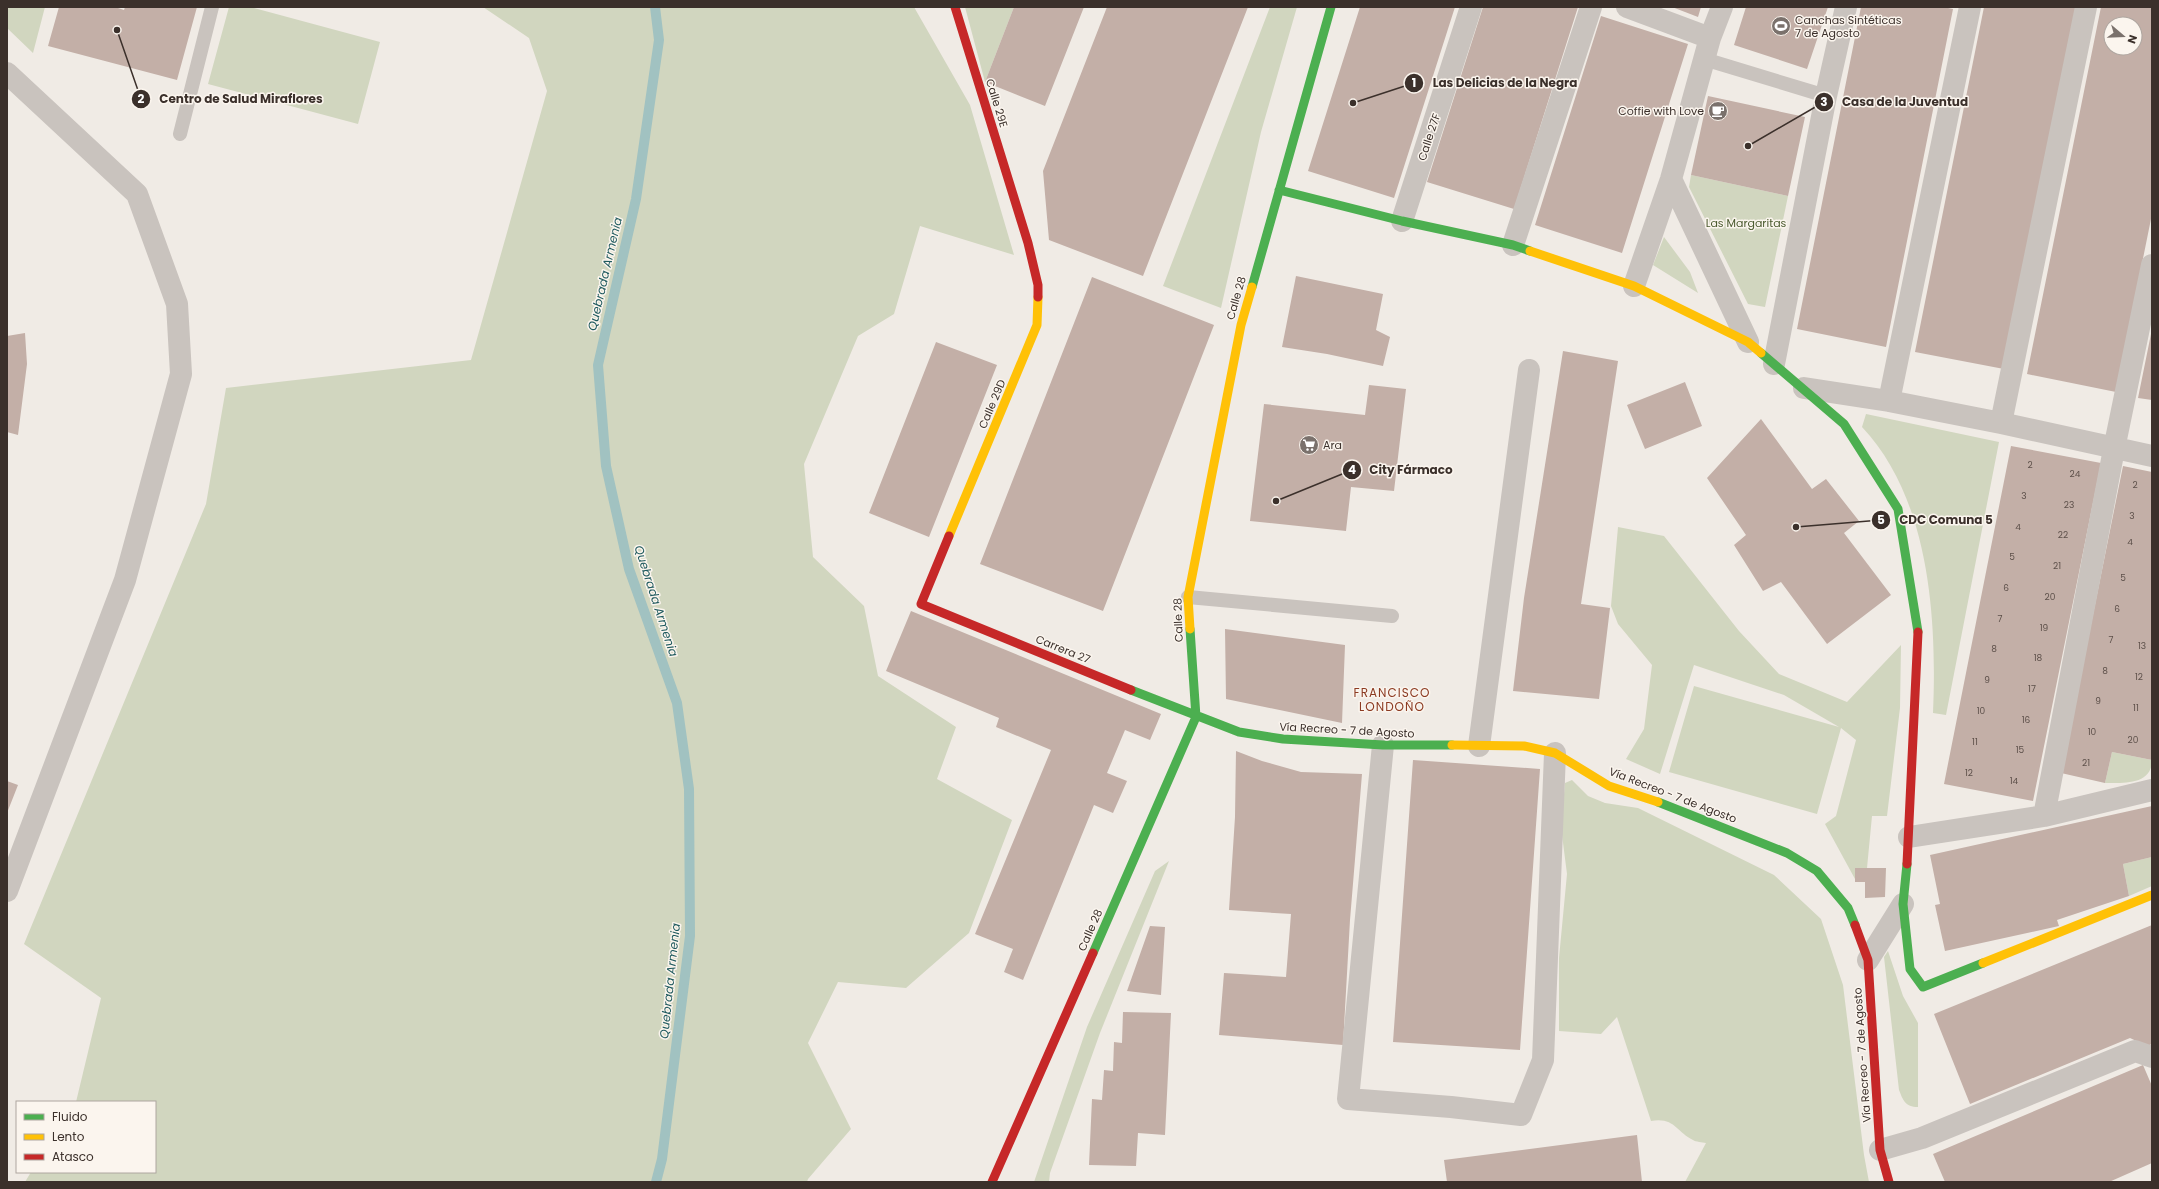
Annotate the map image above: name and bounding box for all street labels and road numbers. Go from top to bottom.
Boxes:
street label: Calle 29E [982,77,1012,129]
street label: Calle 27F [1414,111,1444,163]
street label: Calle 28 [1222,274,1250,322]
street label: Calle 29D [974,377,1010,431]
street label: Calle 28 [1169,598,1187,642]
street label: Carrera 27 [1033,631,1093,667]
street label: Vía Recreo - 7 de Agosto [1279,718,1415,742]
street label: Vía Recreo - 7 de Agosto [1607,763,1739,827]
street label: Calle 28 [1074,906,1106,954]
street label: Vía Recreo - 7 de Agosto [1849,987,1875,1123]

